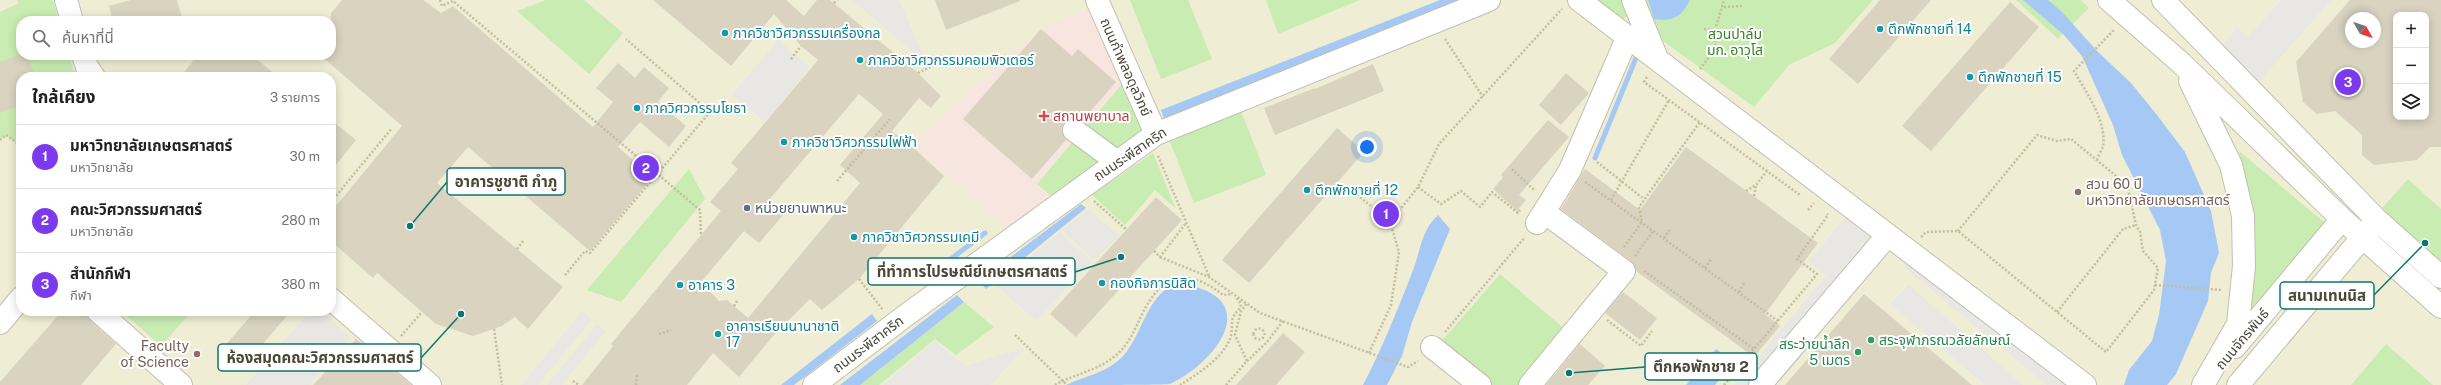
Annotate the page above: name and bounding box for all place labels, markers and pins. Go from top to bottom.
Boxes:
place label: ตึกพักชายที่ 14 [1888,19,1972,37]
place label: ภาควิชาวิศวกรรมเครื่องกล [733,23,881,41]
marker: ตึกพักชายที่ 14 [1875,24,1885,34]
marker: ภาควิชาวิศวกรรมเครื่องกล [720,28,730,38]
place label: ภาควิชาวิศวกรรมคอมพิวเตอร์ [868,52,1035,68]
marker: ภาควิชาวิศวกรรมคอมพิวเตอร์ [855,55,865,65]
place label: ตึกพักชายที่ 15 [1978,67,2062,85]
pin: 3 [2335,67,2361,97]
marker: ตึกพักชายที่ 15 [1965,72,1975,82]
place label: ภาควิศวกรรมโยธา [645,100,746,116]
marker: ภาควิศวกรรมโยธา [632,103,642,113]
place label: สถานพยาบาล [1053,108,1130,124]
marker: สถานพยาบาล [1038,110,1050,122]
place label: ภาควิชาวิศวกรรมไฟฟ้า [792,134,917,150]
marker: ภาควิชาวิศวกรรมไฟฟ้า [779,137,789,147]
pin: 2 [633,153,659,183]
callout: อาคารชูชาติ กำภู [447,168,565,195]
place label: สวน 60 ปี มหาวิทยาลัยเกษตรศาสตร์ [2086,176,2230,208]
place label: ตึกพักชายที่ 12 [1315,180,1398,198]
marker: ตึกพักชายที่ 12 [1302,185,1312,195]
marker: สวน 60 ปี มหาวิทยาลัยเกษตรศาสตร์ [2073,187,2083,197]
pin: 1 [1373,199,1399,229]
place label: หน่วยยานพาหนะ [755,200,847,216]
marker: หน่วยยานพาหนะ [742,203,752,213]
place label: ภาควิชาวิศวกรรมเคมี [862,229,979,245]
marker: ภาควิชาวิศวกรรมเคมี [849,232,859,242]
callout: ที่ทำการไปรษณีย์เกษตรศาสตร์ [868,258,1075,285]
place label: กองกิจการนิสิต [1110,275,1196,291]
place label: อาคาร 3 [688,277,735,293]
marker: กองกิจการนิสิต [1097,278,1107,288]
marker: อาคาร 3 [675,280,685,290]
callout: สนามเทนนิส [2280,282,2374,309]
place label: อาคารเรียนนานาชาติ 17 [726,318,839,350]
marker: อาคารเรียนนานาชาติ 17 [713,329,723,339]
place label: สระจุฬาภรณวลัยลักษณ์ [1879,332,2010,349]
place label: สระว่ายน้ำลึก 5 เมตร [1779,334,1850,368]
marker: สระจุฬาภรณวลัยลักษณ์ [1866,335,1876,345]
place label: Faculty of Science [121,338,189,370]
callout: ห้องสมุดคณะวิศวกรรมศาสตร์ [218,344,421,371]
marker: สระว่ายน้ำลึก 5 เมตร [1853,347,1863,357]
marker: Faculty of Science [192,349,202,359]
callout: ตึกหอพักชาย 2 [1645,353,1757,380]

